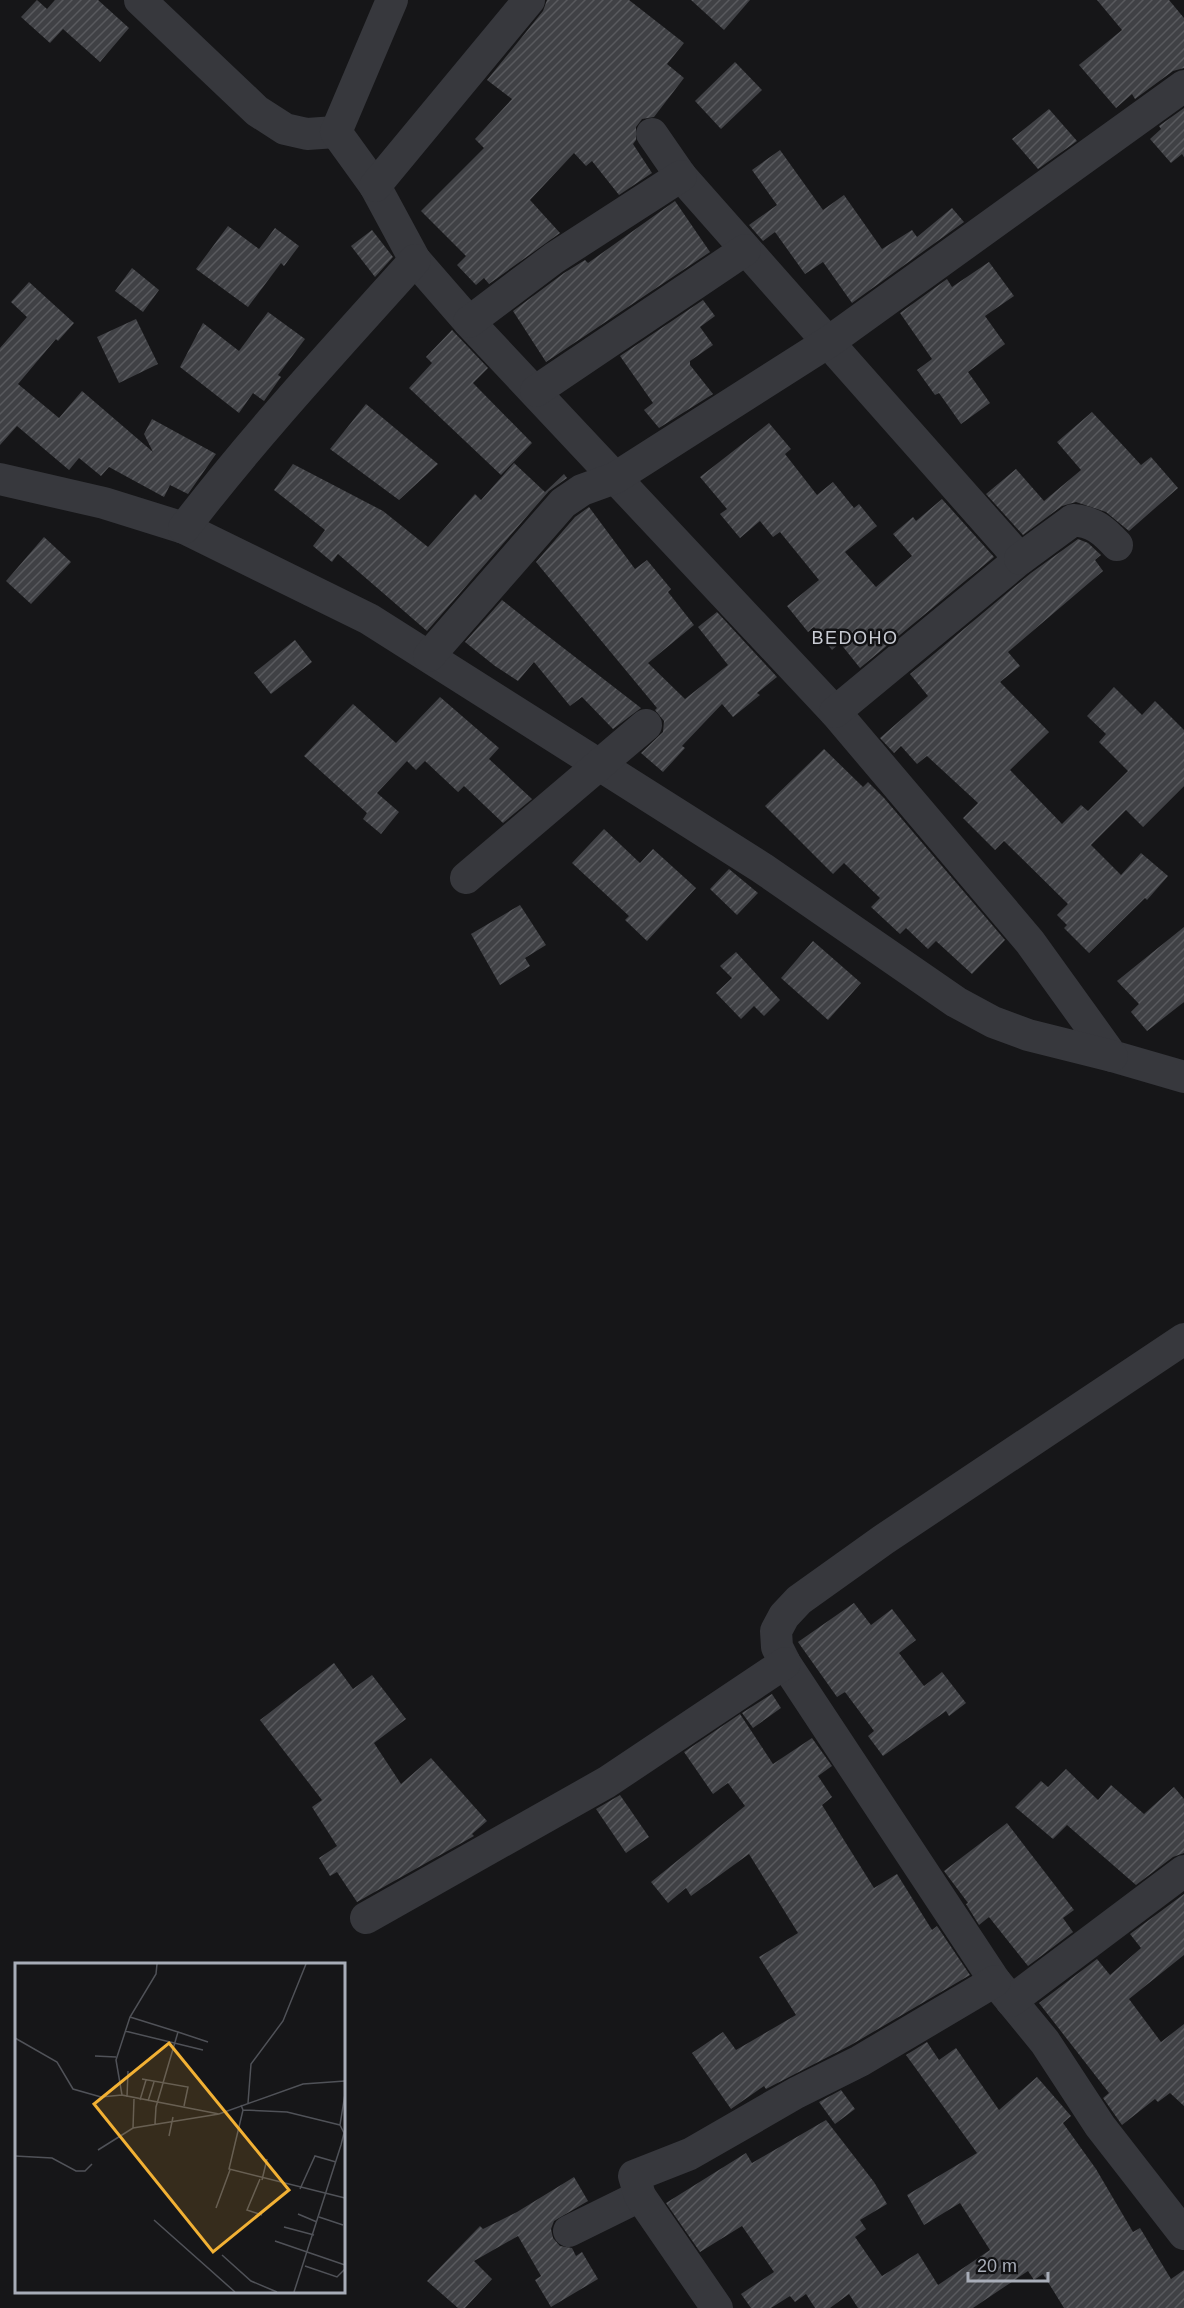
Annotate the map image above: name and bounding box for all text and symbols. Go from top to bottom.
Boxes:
district label: BEDOHO [811,628,899,648]
inset map [15,1963,345,2293]
scale bar [968,2245,1048,2283]
text: 20 m [977,2256,1017,2276]

